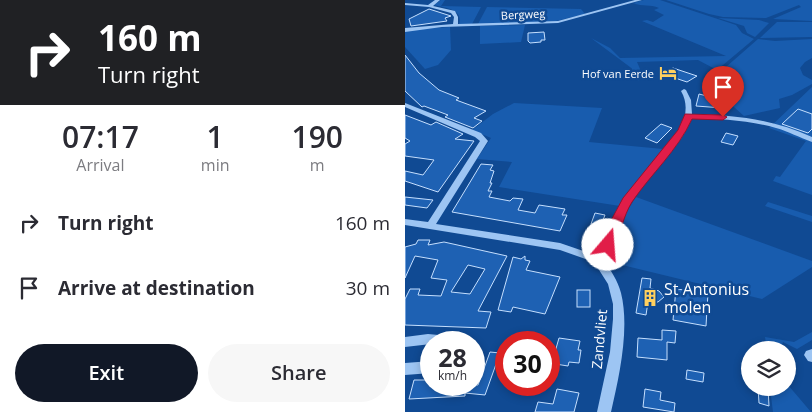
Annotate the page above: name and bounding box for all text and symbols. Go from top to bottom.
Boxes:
street label: Bergweg [500,5,546,23]
text: 160 m [98,14,202,61]
icon: right [15,20,80,85]
text: Turn right [98,59,200,89]
hotel icon: Hof van Eerde [658,63,678,83]
place label: Hof van Eerde [582,66,654,81]
pin [702,66,744,117]
icon: arrive [709,73,737,101]
text: 07:17 [62,116,139,157]
text: 1 [207,116,224,157]
text: 190 [292,116,343,157]
text: Arrival [76,154,125,176]
text: min [201,154,230,176]
text: m [310,154,325,176]
icon: right [15,209,43,237]
text: Turn right [58,210,153,236]
text: 160 m [335,210,390,236]
position arrow [581,218,633,270]
icon: arrive [15,274,43,302]
text: Arrive at destination [58,275,255,301]
text: 30 m [346,275,390,301]
place label: St Antonius molen [664,278,749,318]
building icon: St Antonius molen [640,288,660,308]
street label: Zandvliet [587,308,611,370]
speed limit sign: 30 [495,331,560,396]
text: 28 [438,340,467,374]
map controls [741,341,796,396]
button: layers [741,341,796,396]
button: Exit [15,344,198,402]
button: Share [208,344,390,402]
text: km/h [438,367,467,384]

